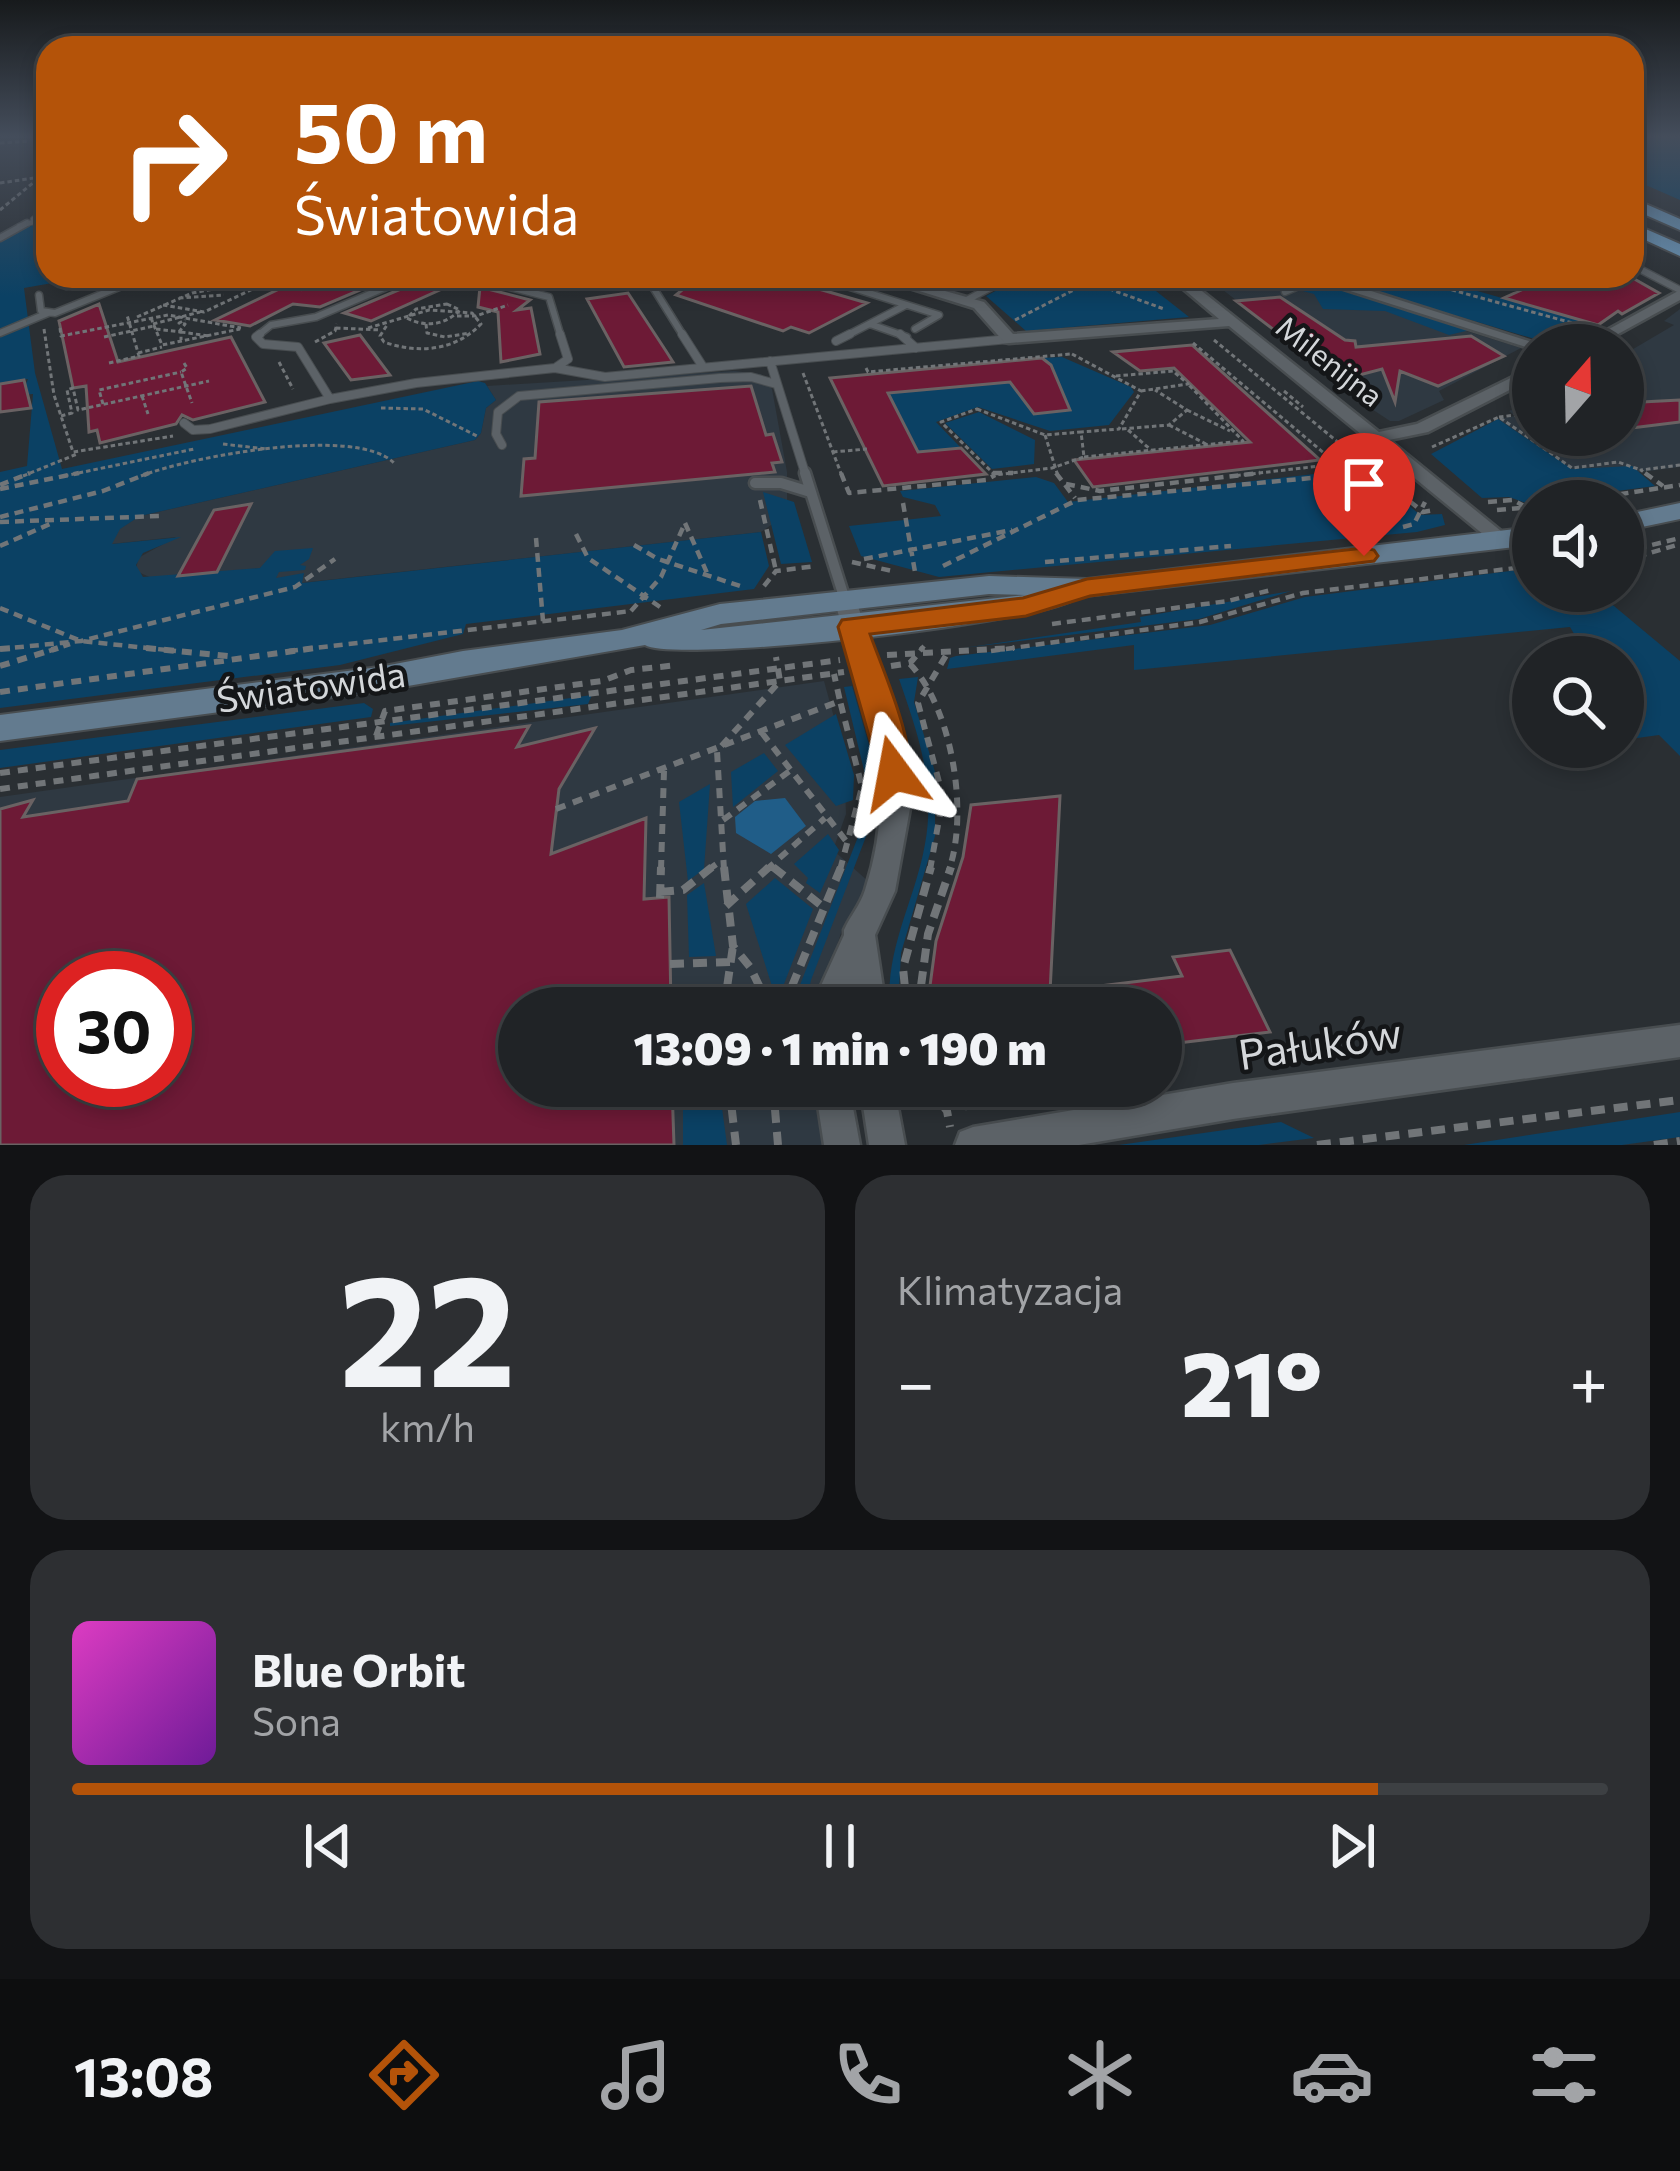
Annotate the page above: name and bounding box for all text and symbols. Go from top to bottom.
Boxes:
text: 50 m [294,78,488,180]
icon: right [96,84,252,240]
text: Światowida [294,180,579,246]
street label: Milenijna [1270,307,1391,413]
north arrow [1512,324,1644,456]
map controls [1512,324,1644,768]
pin [1313,433,1415,556]
icon: arrive [1331,451,1397,517]
button: sound [1512,480,1644,612]
button: search [1512,636,1644,768]
street label: Światowida [213,650,408,720]
position arrow [831,710,957,836]
speed limit sign: 30 [36,951,192,1107]
street label: Pałuków [1235,1005,1405,1079]
text: 13:09 · 1 min · 190 m [634,1019,1047,1074]
text: 22 [339,1228,516,1419]
text: Klimatyzacja [897,1265,1123,1313]
text: 21° [1181,1325,1323,1436]
text: − [897,1340,935,1421]
text: + [1569,1340,1608,1421]
text: km/h [380,1402,475,1450]
text: Blue Orbit [252,1641,465,1696]
text: Sona [252,1696,341,1744]
icon: previous [295,1813,361,1879]
icon: pause [807,1813,873,1879]
icon: next [1319,1813,1385,1879]
icon: directions [362,2033,446,2117]
icon: music [594,2033,678,2117]
icon: phone [826,2033,910,2117]
icon: climate [1058,2033,1142,2117]
icon: car [1290,2033,1374,2117]
icon: filters [1522,2033,1606,2117]
text: 13:08 [74,2042,214,2108]

